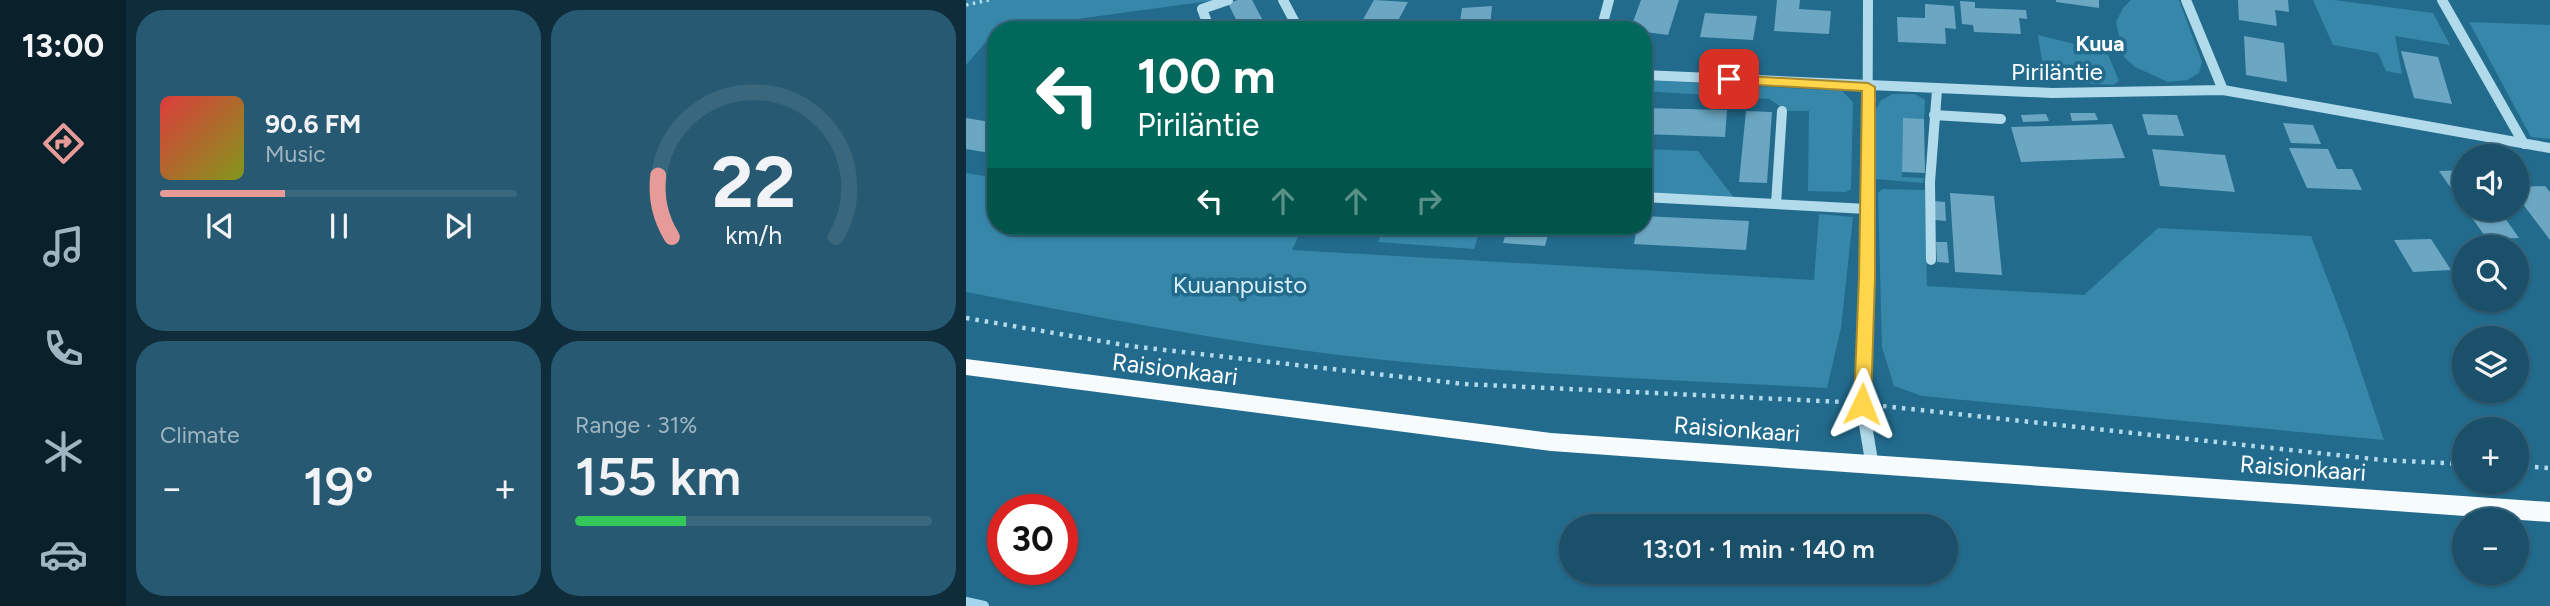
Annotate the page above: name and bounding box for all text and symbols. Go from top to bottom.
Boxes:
text: 13:00 [22,27,104,65]
district label: Kuua [2076,31,2124,56]
text: 100 m [1137,46,1276,105]
icon: left [1022,49,1113,140]
pin [1699,49,1759,109]
street label: Piriläntie [2011,57,2103,86]
icon: arrive [1710,60,1748,98]
text: Piriläntie [1137,106,1259,144]
text: 90.6 FM [265,108,361,140]
icon: directions [39,119,88,168]
text: 22 [711,138,796,225]
text: Music [265,140,326,168]
map controls [2452,144,2529,585]
button: sound [2452,144,2529,221]
icon: left [1191,182,1229,220]
icon: ahead [1264,182,1302,220]
icon: ahead [1337,182,1375,220]
icon: right [1410,182,1448,220]
icon: previous [201,207,239,245]
icon: pause [320,207,358,245]
icon: next [439,207,477,245]
text: km/h [725,220,782,250]
icon: music [39,222,88,271]
button: search [2452,235,2529,312]
park label: Kuuanpuisto [1173,270,1307,299]
icon: phone [39,324,88,373]
button: layers [2452,326,2529,403]
street label: Raisionkaari [1110,347,1240,391]
position arrow [1825,367,1899,441]
street label: Raisionkaari [1673,410,1801,448]
text: Range · 31% [575,411,697,439]
button: + [2452,417,2529,494]
text: Climate [160,421,239,449]
icon: climate [39,427,88,476]
text: 155 km [575,446,741,508]
street label: Raisionkaari [2239,449,2367,487]
text: 19° [303,456,374,518]
text: − [160,465,184,511]
text: + [493,465,517,511]
speed limit sign: 30 [987,494,1078,585]
button: − [2452,508,2529,585]
icon: car [39,530,88,579]
text: 13:01 · 1 min · 140 m [1642,533,1875,565]

